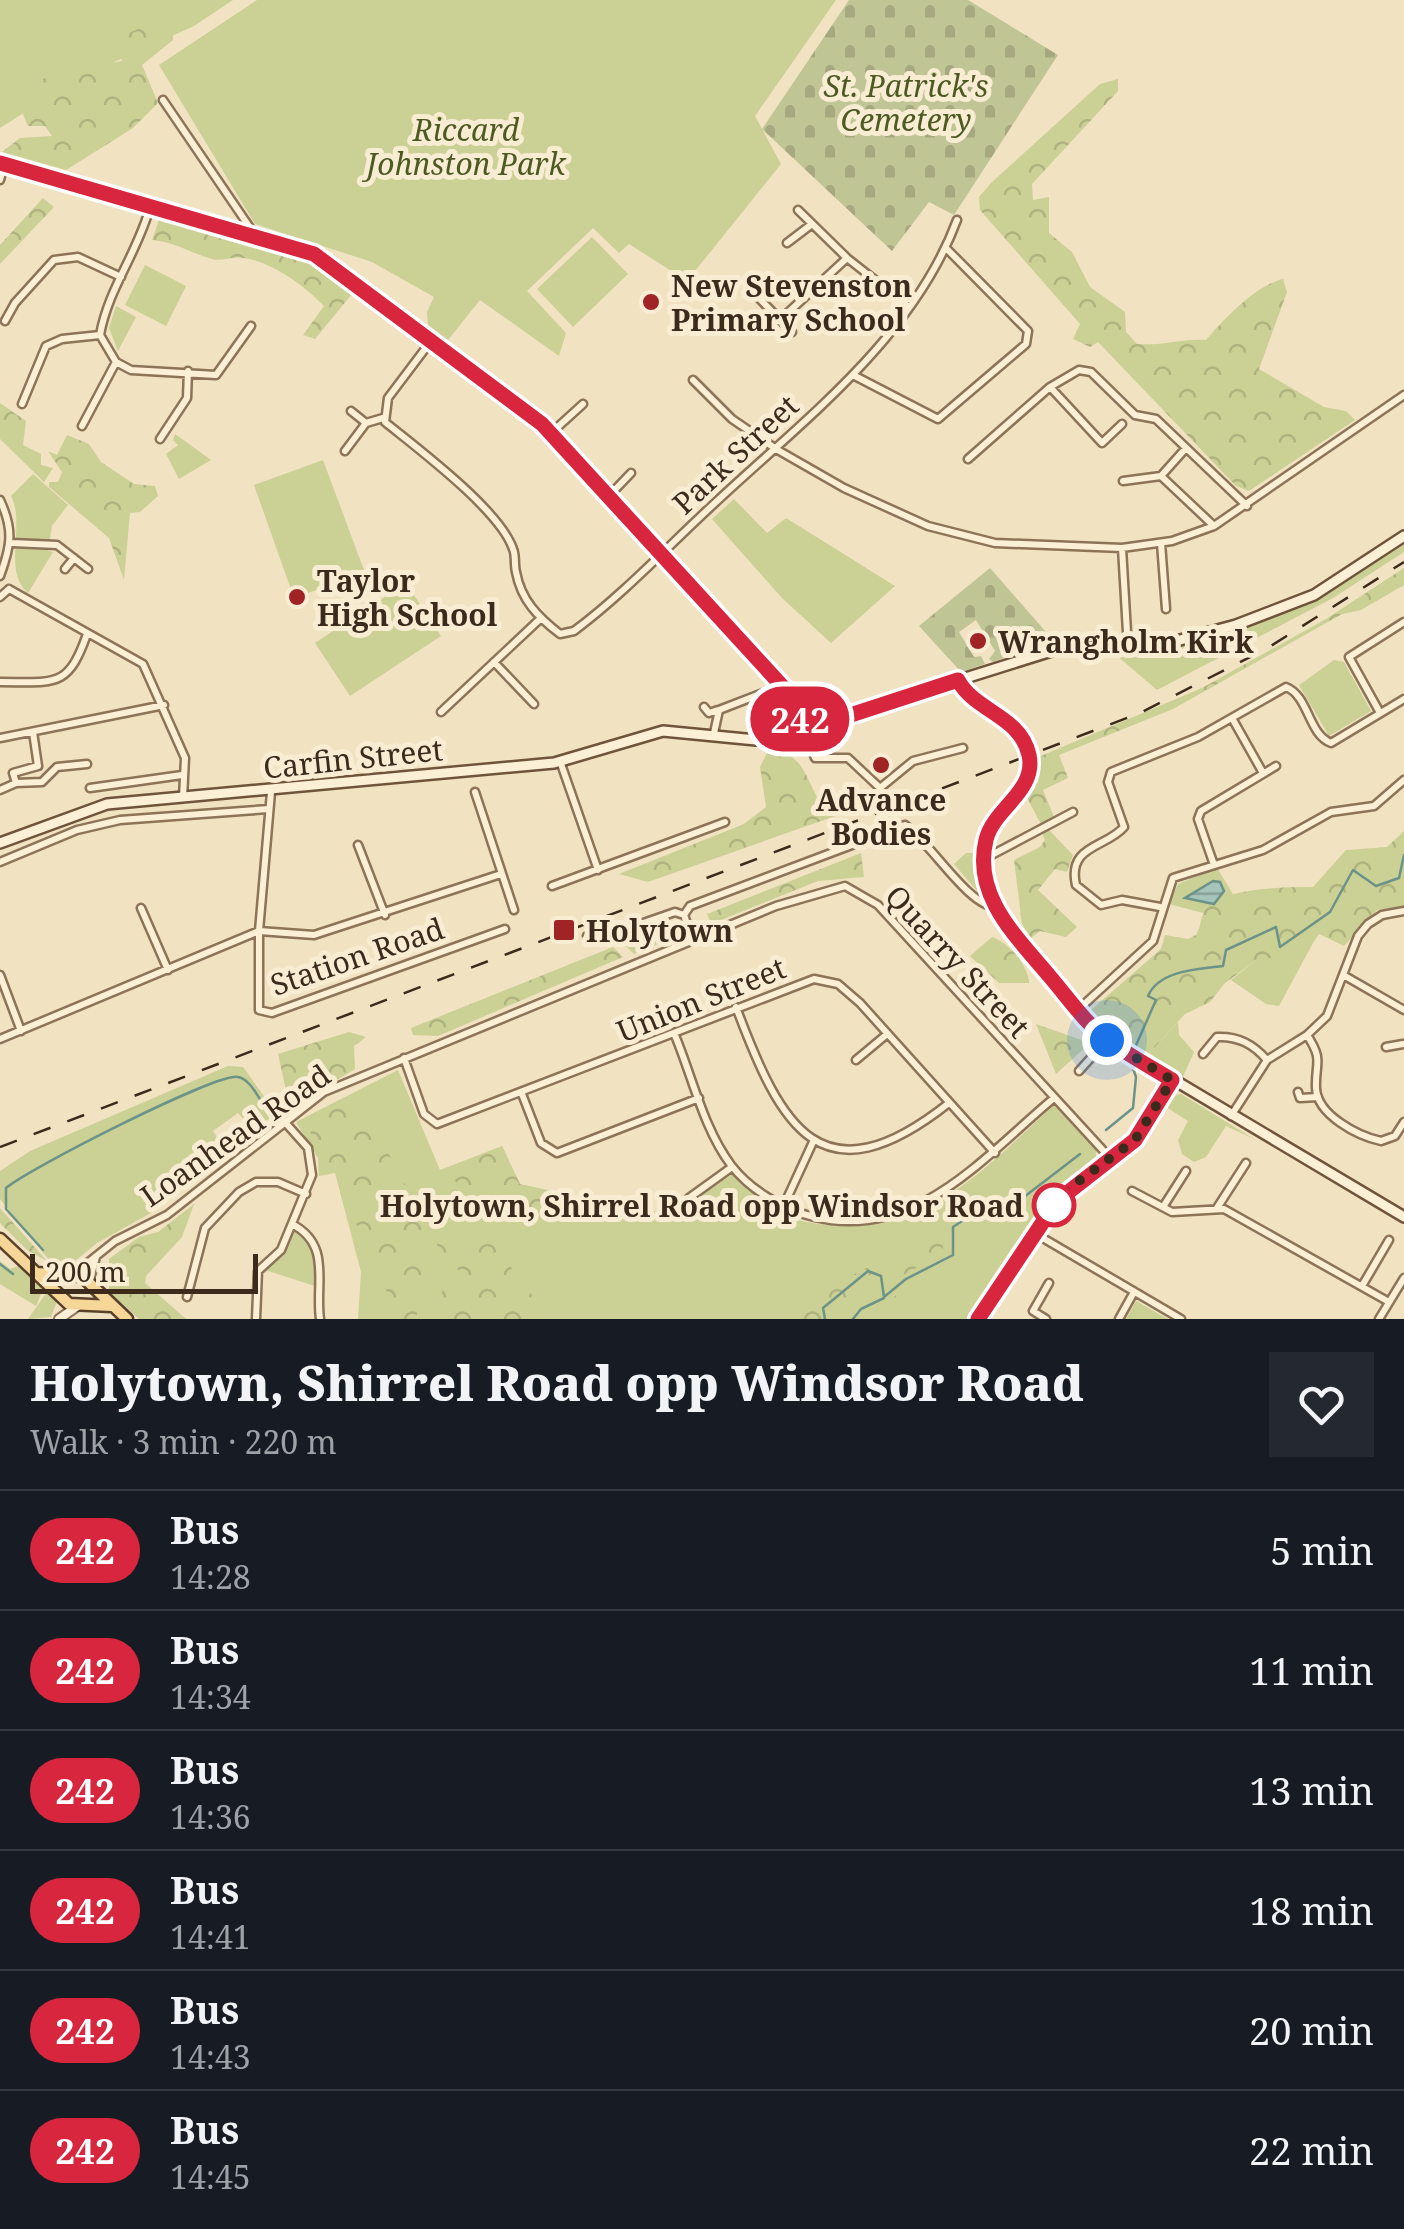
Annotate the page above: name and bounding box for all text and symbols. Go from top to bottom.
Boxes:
park label: St. Patrick's Cemetery [823,65,989,140]
park label: Riccard Johnston Park [362,109,566,184]
place label: New Stevenston Primary School [671,265,912,340]
marker: New Stevenston Primary School [640,291,662,313]
street label: Park Street [663,385,807,523]
place label: Taylor High School [317,560,498,635]
marker: Taylor High School [286,586,308,608]
place label: Wrangholm Kirk [998,621,1255,662]
marker: Wrangholm Kirk [967,630,989,652]
line badge: 242 [742,686,858,752]
text: 242 [770,696,830,743]
street label: Carfin Street [261,728,445,788]
marker: Advance Bodies [870,754,892,776]
place label: Advance Bodies [816,779,946,854]
street label: Quarry Street [877,876,1039,1046]
street label: Station Road [265,907,449,1005]
place label: Holytown [586,910,733,951]
marker: Holytown [551,917,577,943]
street label: Union Street [611,947,791,1051]
your location [1082,1015,1132,1065]
street label: Loanhead Road [132,1054,338,1216]
marker: Holytown, Shirrel Road opp Windsor Road [1033,1184,1075,1226]
place label: Holytown, Shirrel Road opp Windsor Road [380,1185,1024,1226]
scale bar [30,1249,258,1294]
text: 200 m [45,1252,126,1290]
text: Holytown, Shirrel Road opp Windsor Road [30,1350,1084,1415]
button: heart [1269,1352,1374,1457]
text: Walk · 3 min · 220 m [30,1420,337,1463]
text: Bus [170,1503,239,1555]
text: 5 min [1270,1524,1374,1576]
text: 242 [55,1527,115,1574]
text: 14:28 [170,1555,251,1598]
text: Bus [170,1623,239,1675]
text: 11 min [1249,1644,1374,1696]
text: 242 [55,1647,115,1694]
text: 14:34 [170,1675,251,1718]
text: Bus [170,1743,239,1795]
text: 13 min [1249,1764,1374,1816]
text: 242 [55,1767,115,1814]
text: 14:36 [170,1795,251,1838]
text: Bus [170,1863,239,1915]
text: 18 min [1249,1884,1374,1936]
text: 242 [55,1887,115,1934]
text: 14:41 [170,1915,251,1958]
text: Bus [170,1983,239,2035]
text: 20 min [1249,2004,1374,2056]
text: 242 [55,2007,115,2054]
text: 14:43 [170,2035,251,2078]
text: Bus [170,2103,239,2155]
text: 22 min [1249,2124,1374,2176]
text: 242 [55,2127,115,2174]
text: 14:45 [170,2155,251,2198]

